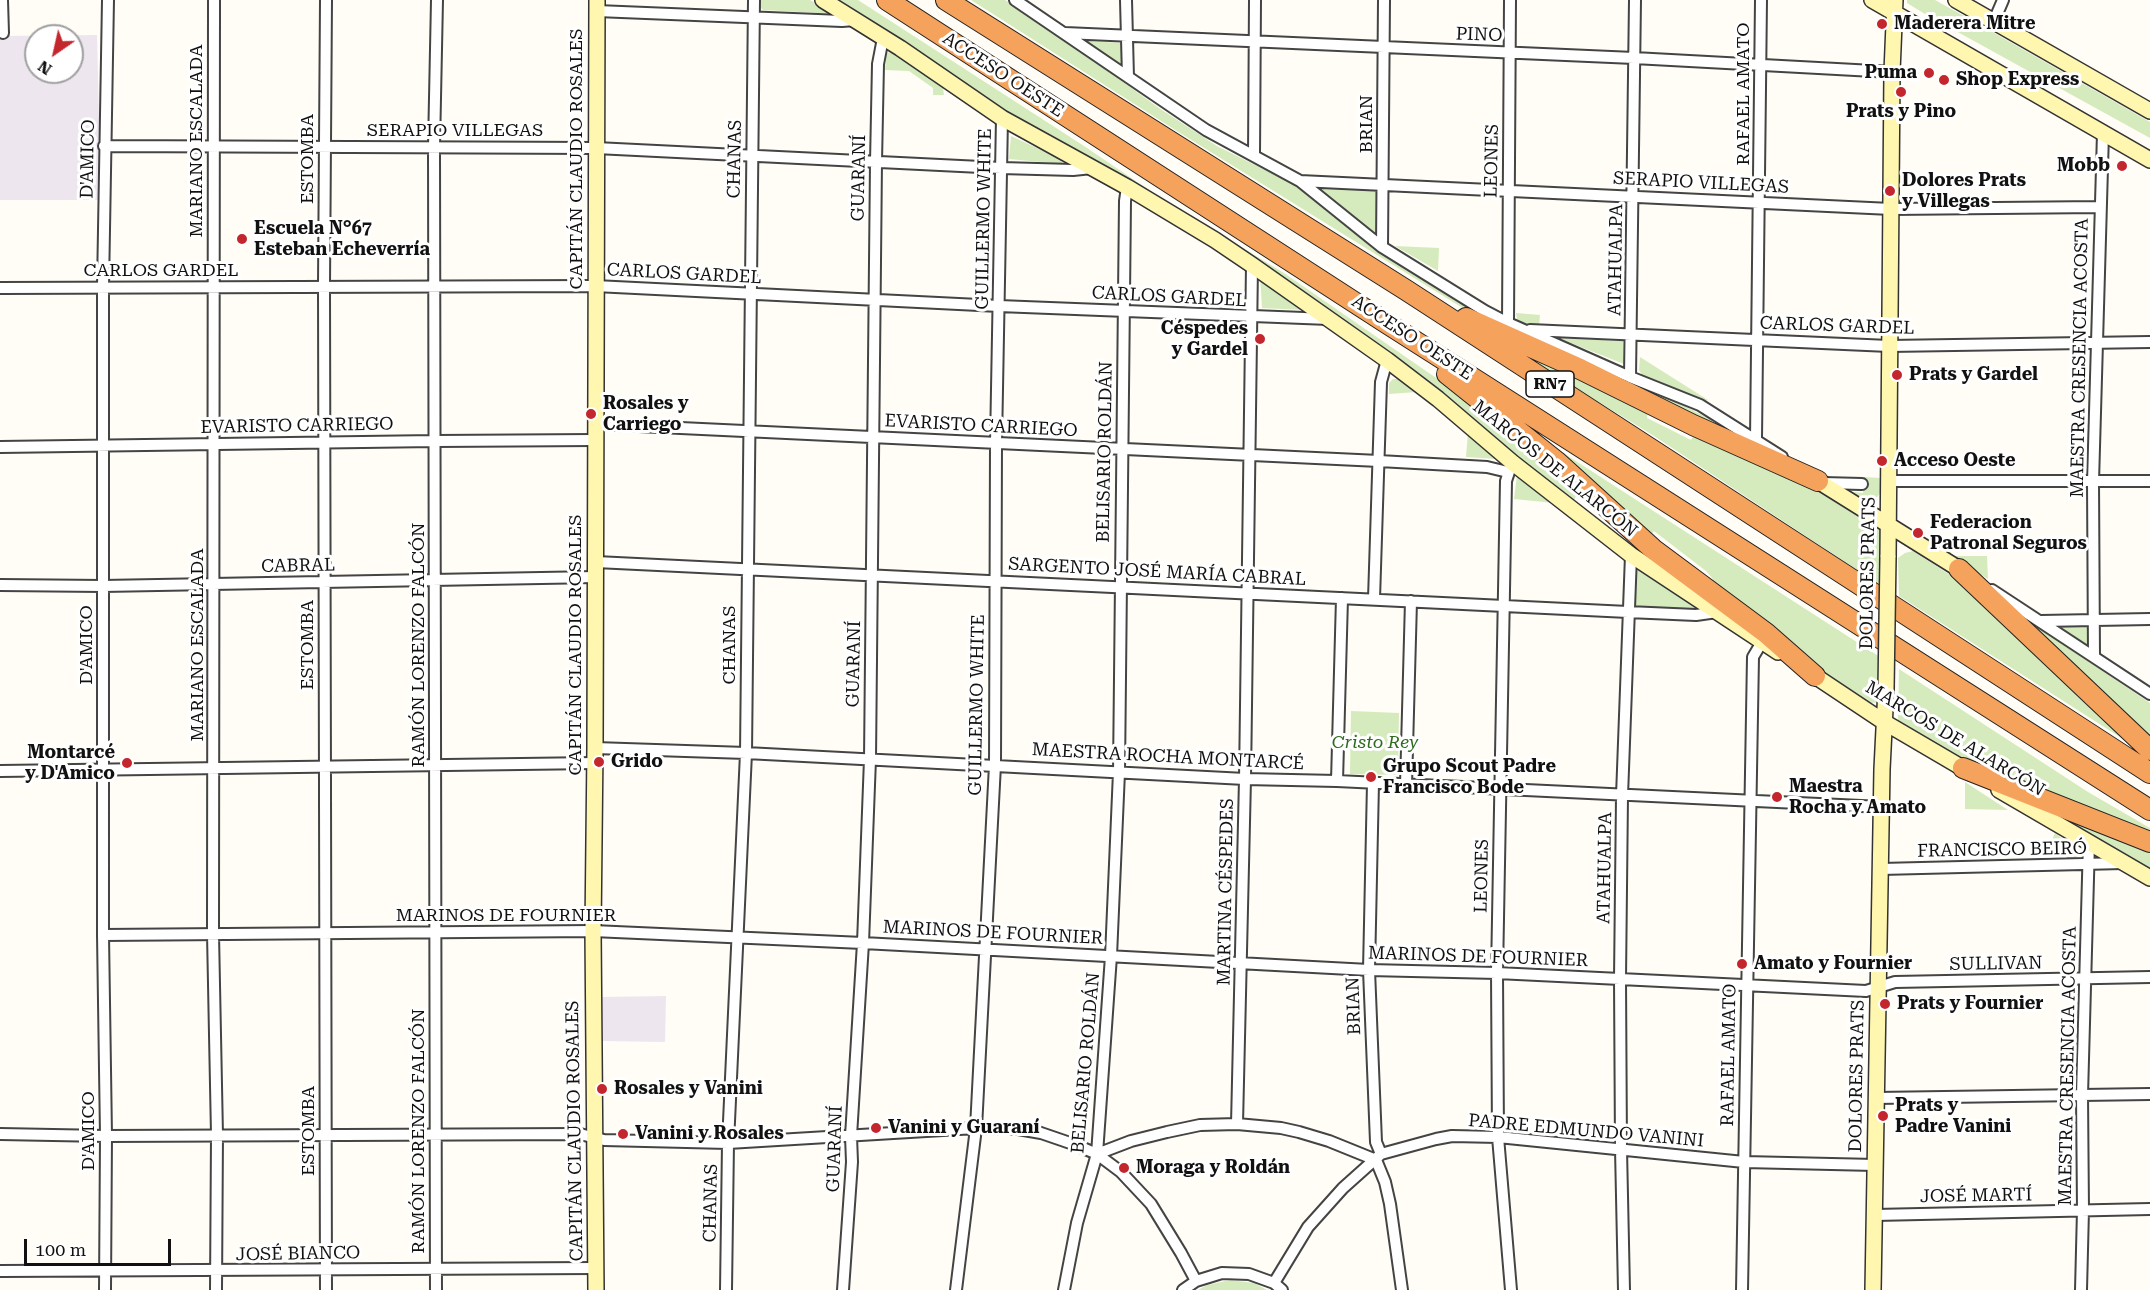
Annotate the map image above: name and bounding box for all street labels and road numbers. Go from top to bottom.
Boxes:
street label: PINO [1455,23,1503,47]
street label: RAFAEL AMATO [1733,23,1755,165]
street label: ACCESO OESTE [938,28,1068,122]
street label: CAPITÁN CLAUDIO ROSALES [566,29,588,289]
street label: MARIANO ESCALADA [186,45,208,237]
street label: BRIAN [1356,95,1378,153]
street label: ESTOMBA [297,114,319,204]
street label: D'AMICO [77,119,99,199]
street label: CHANAS [724,119,746,199]
street label: SERAPIO VILLEGAS [367,120,543,142]
street label: LEONES [1481,124,1503,198]
street label: GUILLERMO WHITE [972,128,996,310]
street label: GUARANÍ [847,134,871,222]
street label: SERAPIO VILLEGAS [1612,168,1790,198]
street label: ATAHUALPA [1604,204,1628,316]
street label: MAESTRA CRESENCIA ACOSTA [2067,218,2093,498]
street label: CARLOS GARDEL [606,259,762,289]
street label: CARLOS GARDEL [84,260,238,282]
street label: CARLOS GARDEL [1091,282,1247,312]
street label: ACCESO OESTE [1347,291,1477,385]
street label: CARLOS GARDEL [1759,313,1915,339]
street label: BELISARIO ROLDÁN [1093,361,1117,543]
road number: RN7 [1526,371,1574,397]
street label: MARCOS DE ALARCÓN [1468,396,1642,542]
street label: EVARISTO CARRIEGO [884,410,1078,442]
street label: EVARISTO CARRIEGO [200,414,394,438]
street label: DOLORES PRATS [1856,496,1880,650]
street label: CAPITÁN CLAUDIO ROSALES [565,515,587,775]
street label: RAMÓN LORENZO FALCÓN [408,523,430,767]
street label: MARIANO ESCALADA [187,549,209,741]
street label: SARGENTO JOSÉ MARÍA CABRAL [1008,553,1306,591]
street label: CABRAL [261,555,335,577]
street label: ESTOMBA [297,600,319,690]
street label: D'AMICO [76,605,98,685]
street label: CHANAS [719,606,741,684]
street label: GUILLERMO WHITE [965,614,989,796]
street label: GUARANÍ [842,620,866,708]
street label: MARCOS DE ALARCÓN [1861,677,2049,801]
street label: MAESTRA ROCHA MONTARCÉ [1031,739,1305,775]
street label: MARTINA CÉSPEDES [1214,798,1238,986]
street label: ATAHUALPA [1593,812,1617,924]
street label: FRANCISCO BEIRÓ [1917,838,2087,862]
street label: LEONES [1471,839,1493,913]
street label: MARINOS DE FOURNIER [396,905,616,927]
street label: MARINOS DE FOURNIER [882,916,1104,950]
street label: MAESTRA CRESENCIA ACOSTA [2055,926,2081,1206]
street label: MARINOS DE FOURNIER [1367,942,1589,972]
street label: SULLIVAN [1949,952,2043,976]
street label: BELISARIO ROLDÁN [1067,972,1105,1154]
street label: BRIAN [1342,976,1366,1036]
street label: RAFAEL AMATO [1717,983,1741,1127]
street label: DOLORES PRATS [1845,999,1869,1153]
street label: CAPITÁN CLAUDIO ROSALES [562,1000,588,1262]
street label: RAMÓN LORENZO FALCÓN [408,1009,430,1253]
street label: ESTOMBA [298,1086,320,1176]
street label: D'AMICO [78,1091,100,1171]
street label: GUARANÍ [823,1105,847,1193]
street label: PADRE EDMUNDO VANINI [1467,1110,1705,1152]
street label: CHANAS [700,1163,722,1243]
street label: JOSÉ MARTÍ [1920,1184,2032,1208]
street label: JOSÉ BIANCO [236,1242,360,1266]

